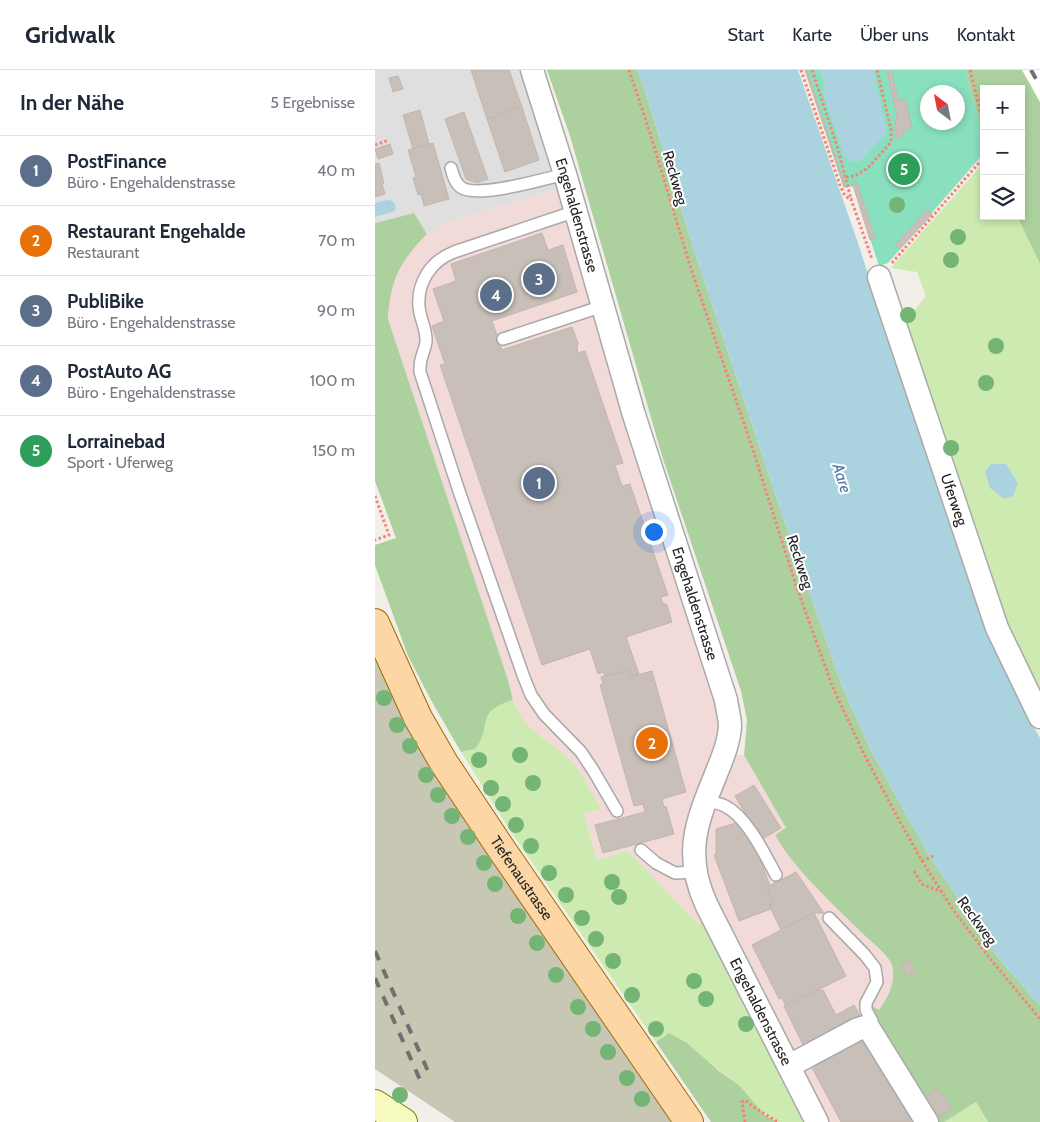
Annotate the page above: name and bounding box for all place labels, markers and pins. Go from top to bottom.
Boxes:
pin: 5 [888,150,920,188]
pin: 3 [523,260,555,298]
pin: 4 [480,276,512,314]
pin: 1 [523,464,555,502]
pin: 2 [636,724,668,762]

